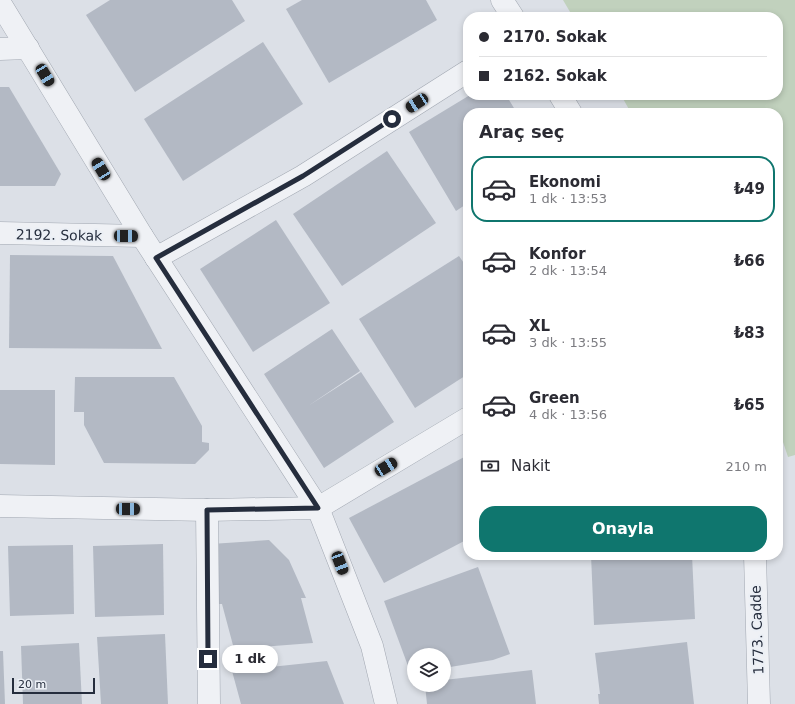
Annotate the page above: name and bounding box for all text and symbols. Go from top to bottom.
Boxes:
text: 2170. Sokak [503,28,607,46]
car [34,62,56,88]
text: 2162. Sokak [503,67,607,85]
car [404,91,430,115]
route start [383,110,401,128]
text: Araç seç [479,121,564,142]
car [90,156,112,182]
icon: car [481,171,517,207]
text: Ekonomi [529,173,601,191]
text: ₺49 [734,180,765,198]
text: 1 dk · 13:53 [529,191,607,206]
street label: 2192. Sokak [16,226,103,244]
car [114,230,138,242]
icon: car [481,243,517,279]
text: Konfor [529,245,586,263]
text: ₺66 [734,252,765,270]
text: 2 dk · 13:54 [529,263,607,278]
icon: car [481,315,517,351]
text: XL [529,317,550,335]
text: ₺83 [734,324,765,342]
text: 3 dk · 13:55 [529,335,607,350]
icon: car [481,387,517,423]
text: Green [529,389,580,407]
text: ₺65 [734,396,765,414]
text: 4 dk · 13:56 [529,407,607,422]
icon: cash [479,455,501,477]
car [373,456,399,478]
text: Nakit [511,457,550,475]
text: 210 m [725,459,767,474]
car [116,503,140,515]
button: Onayla [479,506,767,552]
car [330,550,350,576]
street label: 1773. Cadde [747,585,767,675]
callout: 1 dk [222,645,278,673]
map controls [407,648,451,692]
button: layers [407,648,451,692]
route end [199,650,217,668]
text: 1 dk [234,651,266,666]
scale bar [12,676,95,695]
text: 20 m [18,678,46,691]

